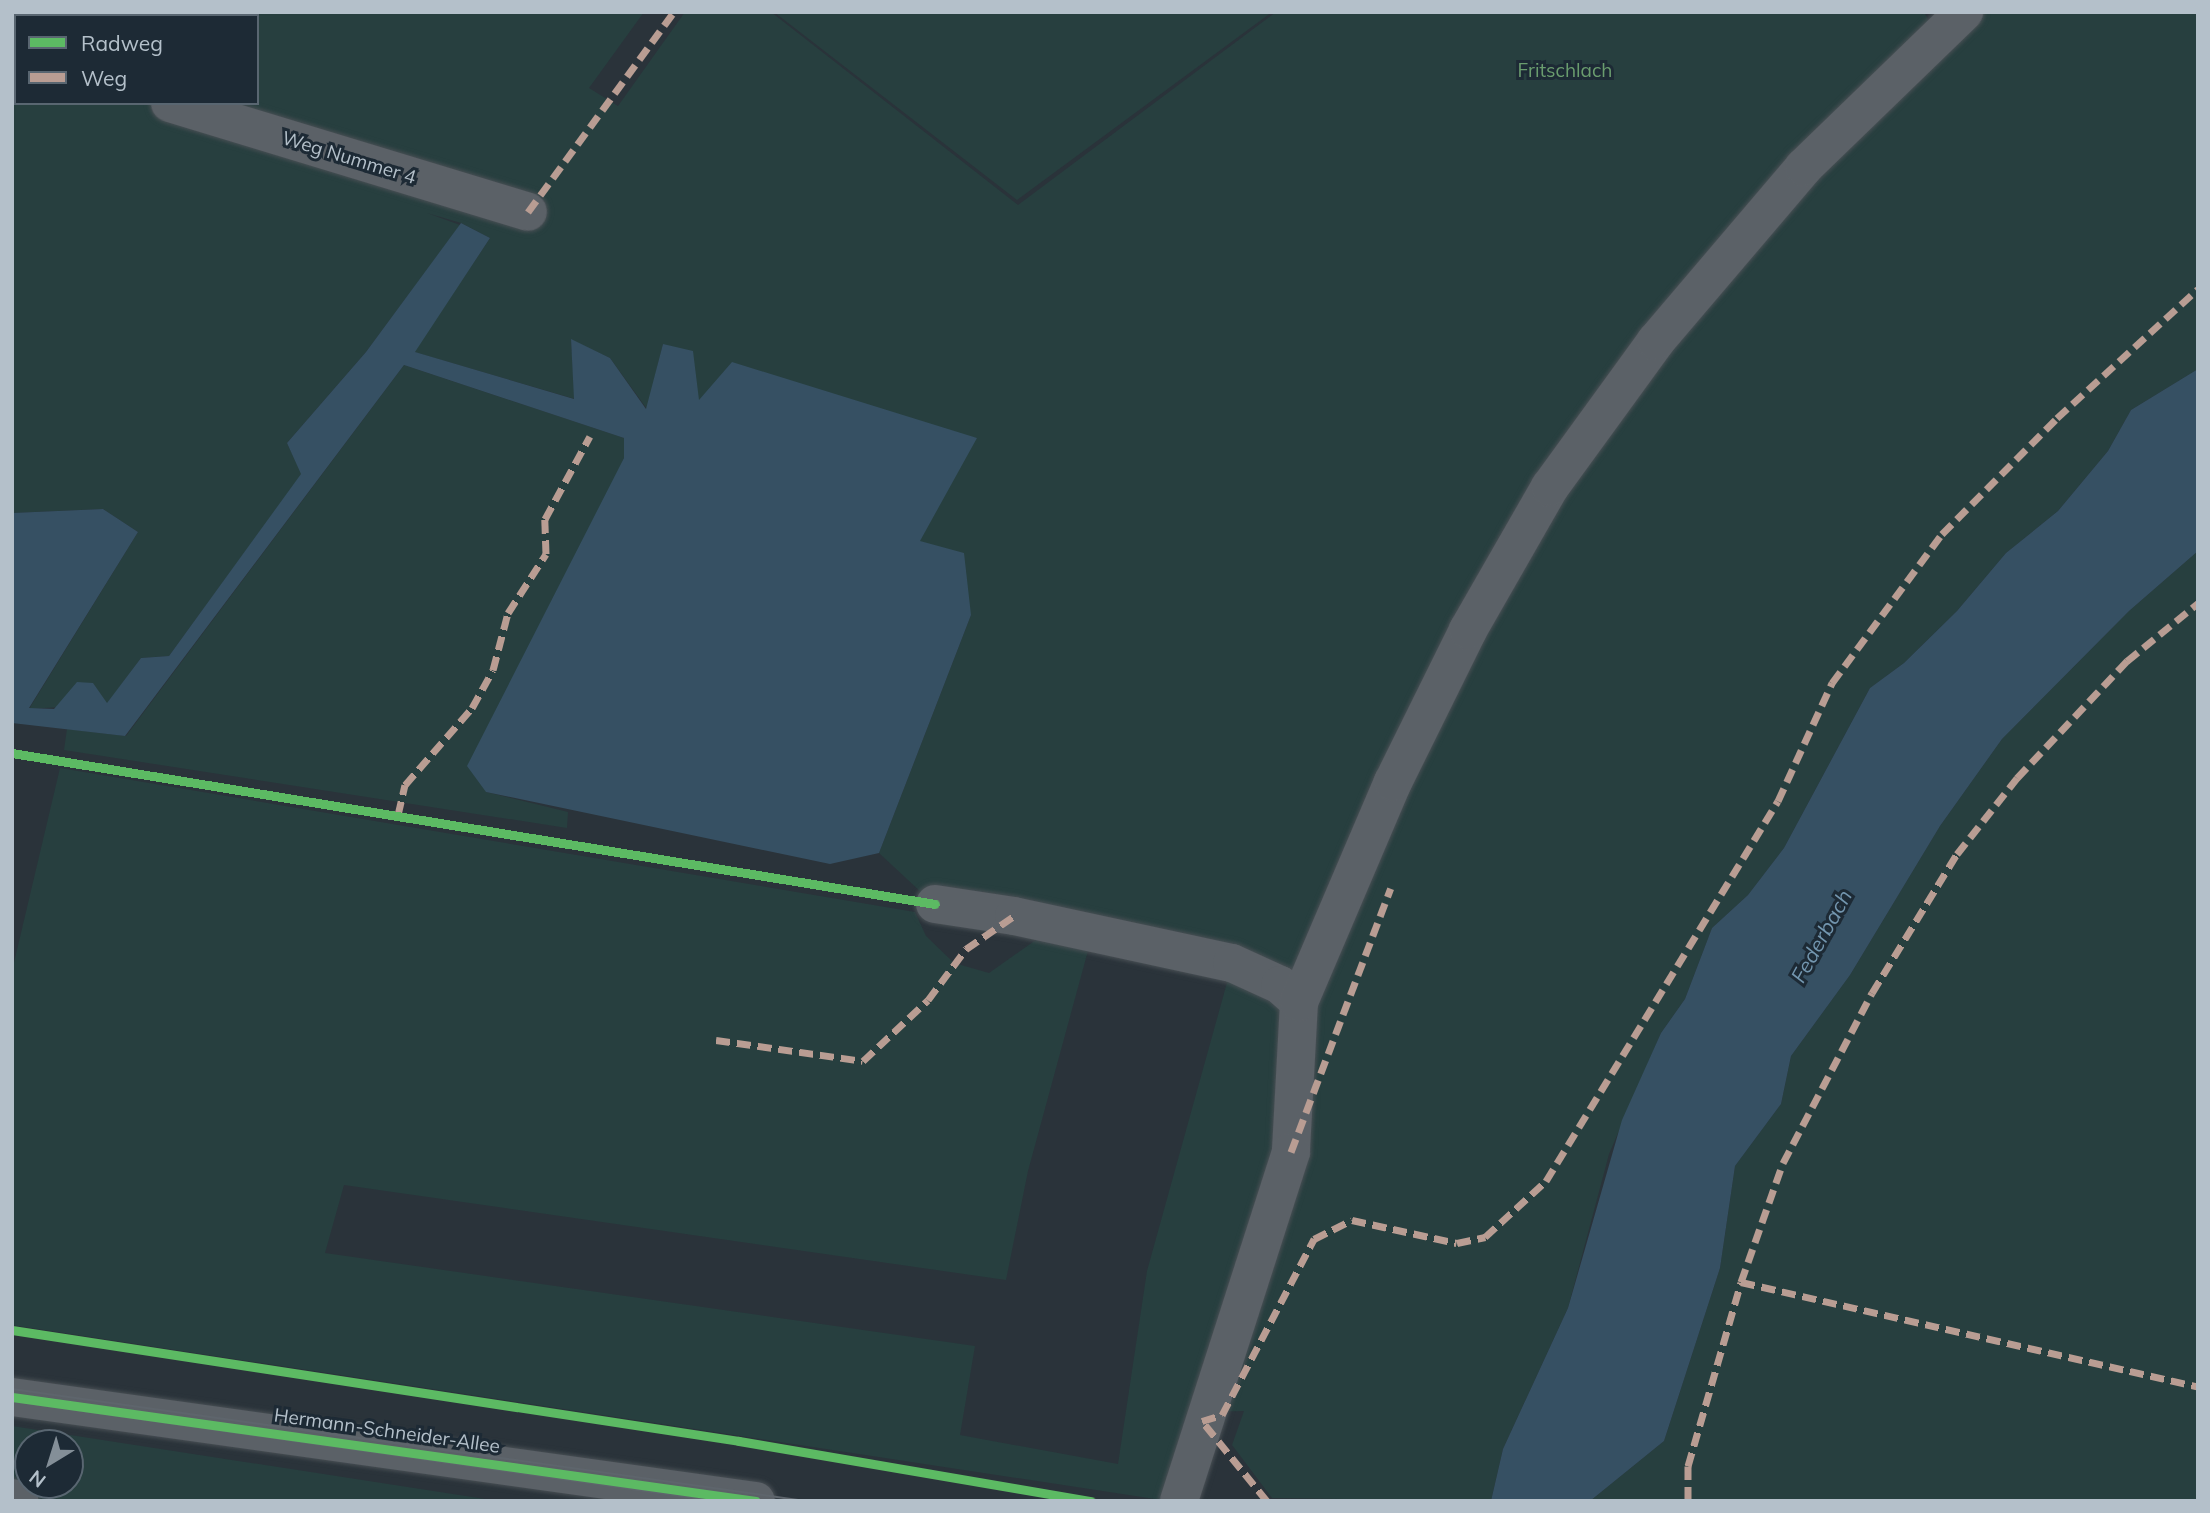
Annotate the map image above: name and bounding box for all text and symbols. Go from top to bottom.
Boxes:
legend [14,14,259,105]
text: Radweg [81,30,163,56]
park label: Fritschlach [1518,60,1612,82]
text: Weg [81,65,127,91]
street label: Weg Nummer 4 [279,127,419,189]
water label: Federbach [1785,885,1857,987]
street label: Hermann-Schneider-Allee [273,1404,501,1458]
north arrow [14,1429,84,1499]
text: N [24,1465,50,1493]

